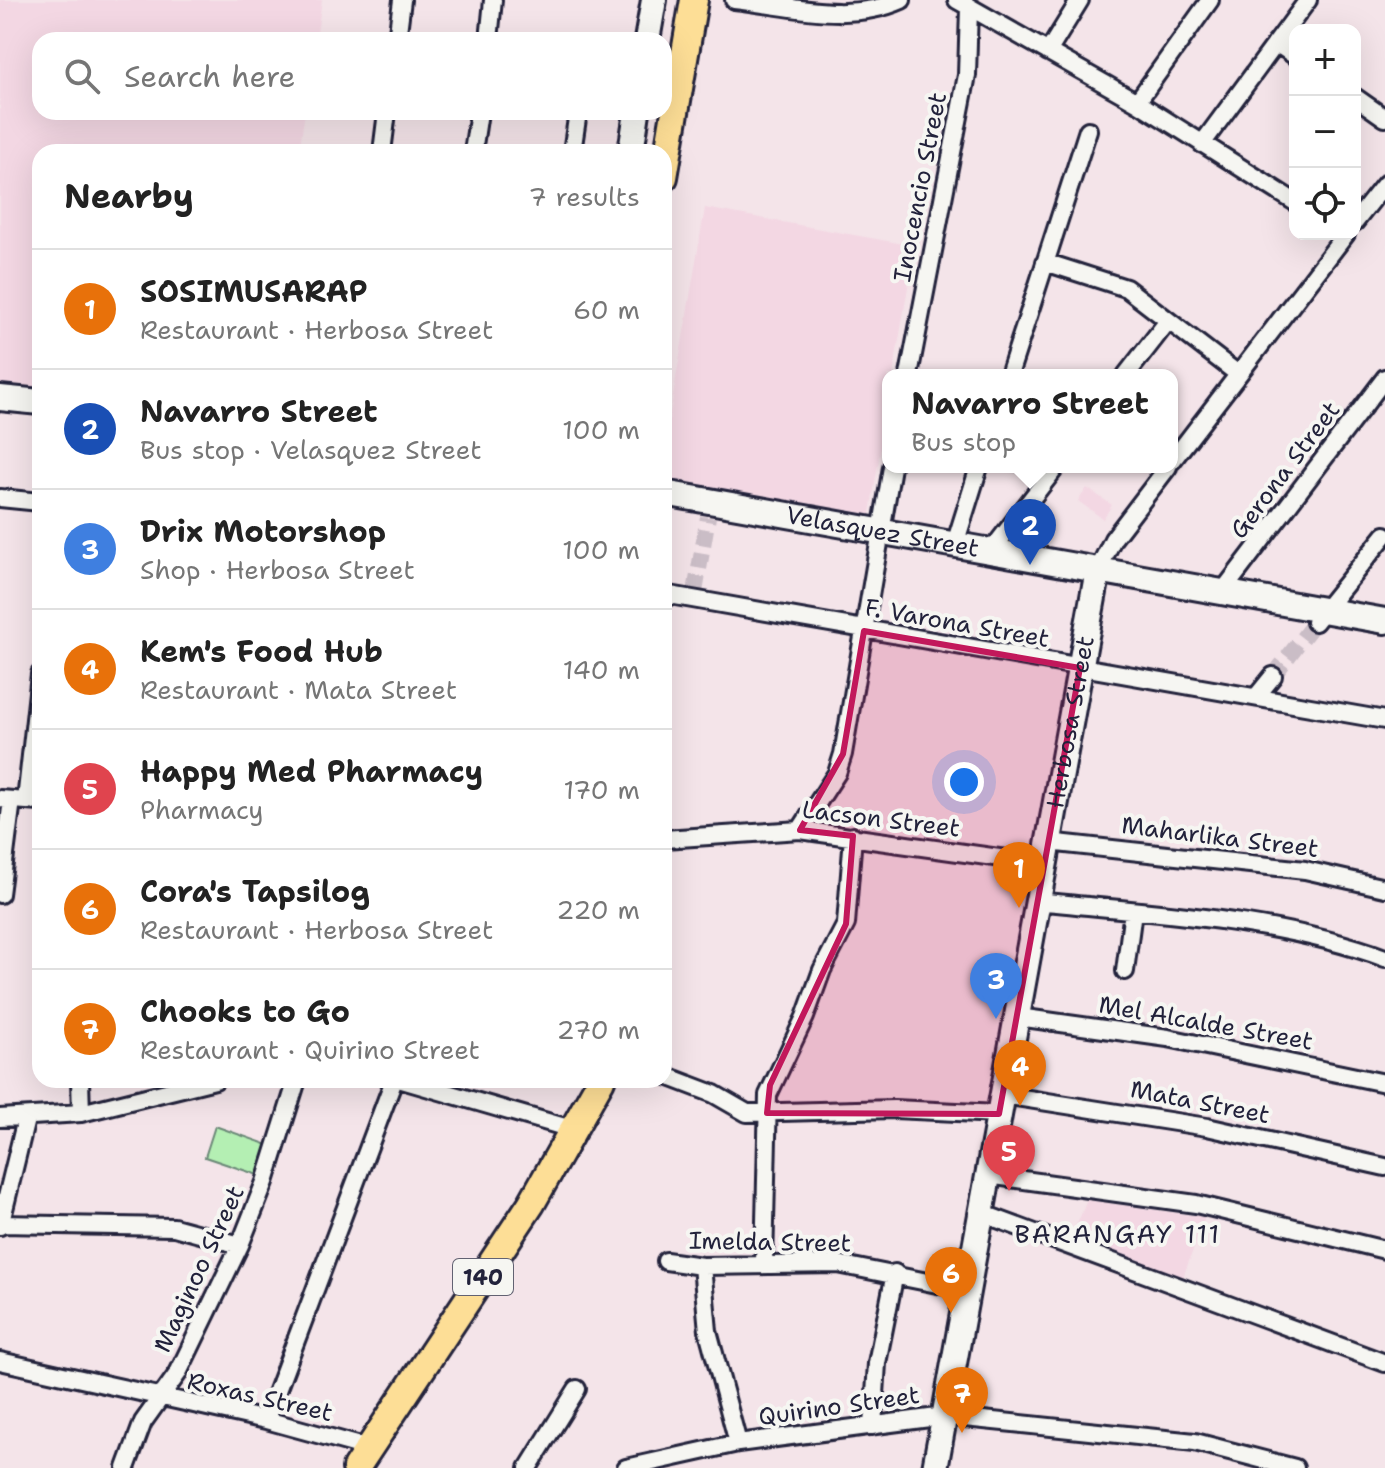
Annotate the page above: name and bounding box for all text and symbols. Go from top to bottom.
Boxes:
map controls [1289,24,1361,240]
button: + [1289,24,1361,96]
search box [32,32,672,120]
icon: search [60,54,104,98]
text: Search here [124,56,295,97]
street label: Inocencio Street [886,89,954,285]
button: − [1289,96,1361,168]
button: locate [1289,168,1361,240]
text: Nearby [64,173,194,219]
text: 7 results [528,179,640,214]
text: SOSIMUSARAP [140,271,368,312]
text: 1 [84,292,96,327]
text: 60 m [573,292,640,327]
text: Restaurant · Herbosa Street [140,312,493,347]
popup [882,369,1178,473]
text: Navarro Street [911,383,1149,424]
text: Navarro Street [140,391,378,432]
street label: Gerona Street [1223,395,1347,545]
text: 2 [81,412,99,447]
text: 100 m [562,412,640,447]
text: Bus stop [911,424,1016,459]
text: Bus stop · Velasquez Street [140,432,482,467]
street label: Velasquez Street [784,499,982,565]
pin: 2 [1004,499,1056,565]
text: Drix Motorshop [140,511,386,552]
text: 3 [81,532,99,567]
text: 100 m [562,532,640,567]
text: Shop · Herbosa Street [140,552,415,587]
street label: F. Varona Street [862,591,1052,655]
text: Kem's Food Hub [140,631,383,672]
street label: Herbosa Street [1039,633,1102,811]
text: 4 [81,652,99,687]
text: 140 m [563,652,640,687]
text: Restaurant · Mata Street [140,672,457,707]
text: Happy Med Pharmacy [140,751,483,792]
your location [944,762,984,802]
text: 5 [82,772,98,807]
text: 170 m [563,772,640,807]
text: Pharmacy [140,792,264,827]
street label: Lacson Street [800,793,962,845]
street label: Maharlika Street [1120,809,1320,865]
pin: 1 [993,842,1045,908]
text: Cora's Tapsilog [140,871,370,912]
text: 6 [81,892,99,927]
text: 220 m [556,892,640,927]
text: Restaurant · Herbosa Street [140,912,493,947]
pin: 3 [970,953,1022,1019]
street label: Mel Alcalde Street [1096,988,1316,1058]
text: Chooks to Go [140,991,350,1032]
text: 7 [81,1012,99,1047]
text: 270 m [557,1012,640,1047]
text: Restaurant · Quirino Street [140,1032,480,1067]
pin: 4 [994,1040,1046,1106]
street label: Mata Street [1128,1073,1272,1131]
pin: 5 [983,1125,1035,1191]
street label: Maginoo Street [146,1180,252,1358]
district label: BARANGAY 111 [1015,1216,1221,1251]
street label: Imelda Street [689,1225,851,1259]
pin: 6 [925,1247,977,1313]
road number: 140 [453,1259,513,1295]
street label: Roxas Street [184,1365,336,1429]
pin: 7 [936,1367,988,1433]
street label: Quirino Street [756,1379,922,1433]

